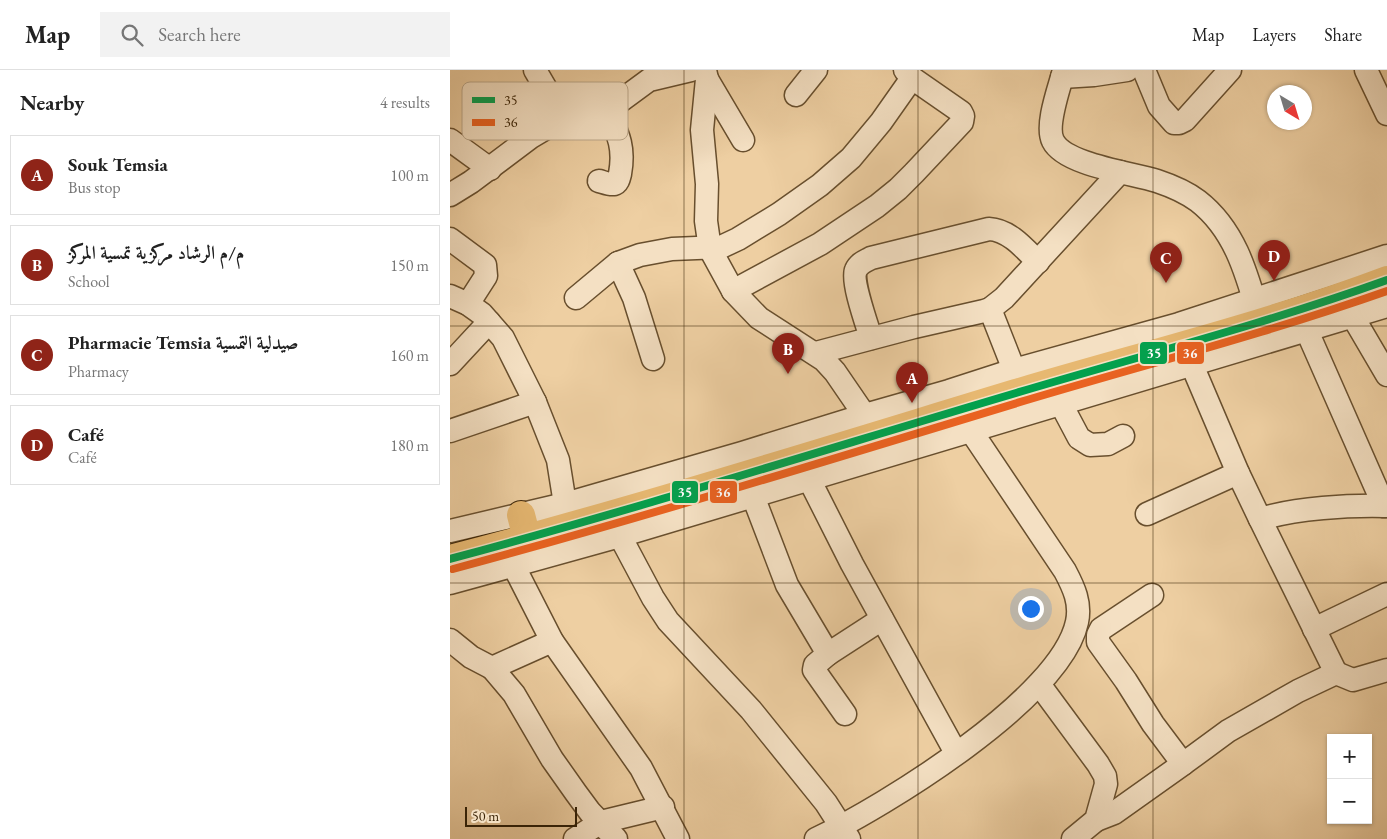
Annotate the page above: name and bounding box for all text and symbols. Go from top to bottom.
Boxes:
search box [100,12,450,57]
text: Map [25,19,70,50]
icon: search [118,21,146,49]
text: Search here [158,22,241,47]
text: Map [1192,23,1224,46]
text: Layers [1252,23,1296,46]
text: Share [1324,23,1362,46]
legend [462,82,628,140]
north arrow [1267,85,1312,130]
text: Nearby [20,89,84,116]
text: 35 [504,91,517,109]
text: 4 results [380,92,430,113]
text: 36 [504,113,518,131]
text: Souk Temsia [68,152,168,177]
text: A [31,165,43,186]
text: 100 m [390,165,429,186]
text: Bus stop [68,177,121,198]
text: م/م الرشاد مركزية تمسية المركز [68,240,244,265]
pin: D [1258,240,1290,281]
pin: C [1150,242,1182,283]
text: B [32,255,42,276]
text: 150 m [390,255,429,276]
text: School [68,271,110,292]
text: Pharmacie Temsia صيدلية التمسية [68,330,299,355]
pin: B [772,333,804,374]
line badge: 35 [1139,341,1168,365]
line badge: 36 [1176,341,1205,365]
text: 35 [1147,344,1161,362]
text: 36 [1183,344,1198,362]
text: C [31,345,43,366]
text: 160 m [390,345,429,366]
text: Pharmacy [68,361,129,382]
pin: A [896,362,928,403]
text: Café [68,422,104,447]
text: D [31,435,43,456]
text: 180 m [390,435,429,456]
text: Café [68,447,97,468]
line badge: 35 [671,480,699,504]
line badge: 36 [709,480,738,504]
text: 35 [678,483,692,501]
text: 36 [716,483,731,501]
your location [1018,596,1044,622]
map controls [1327,734,1372,824]
button: + [1327,734,1372,779]
button: − [1327,779,1372,824]
scale bar [465,804,578,827]
text: 50 m [472,807,499,825]

